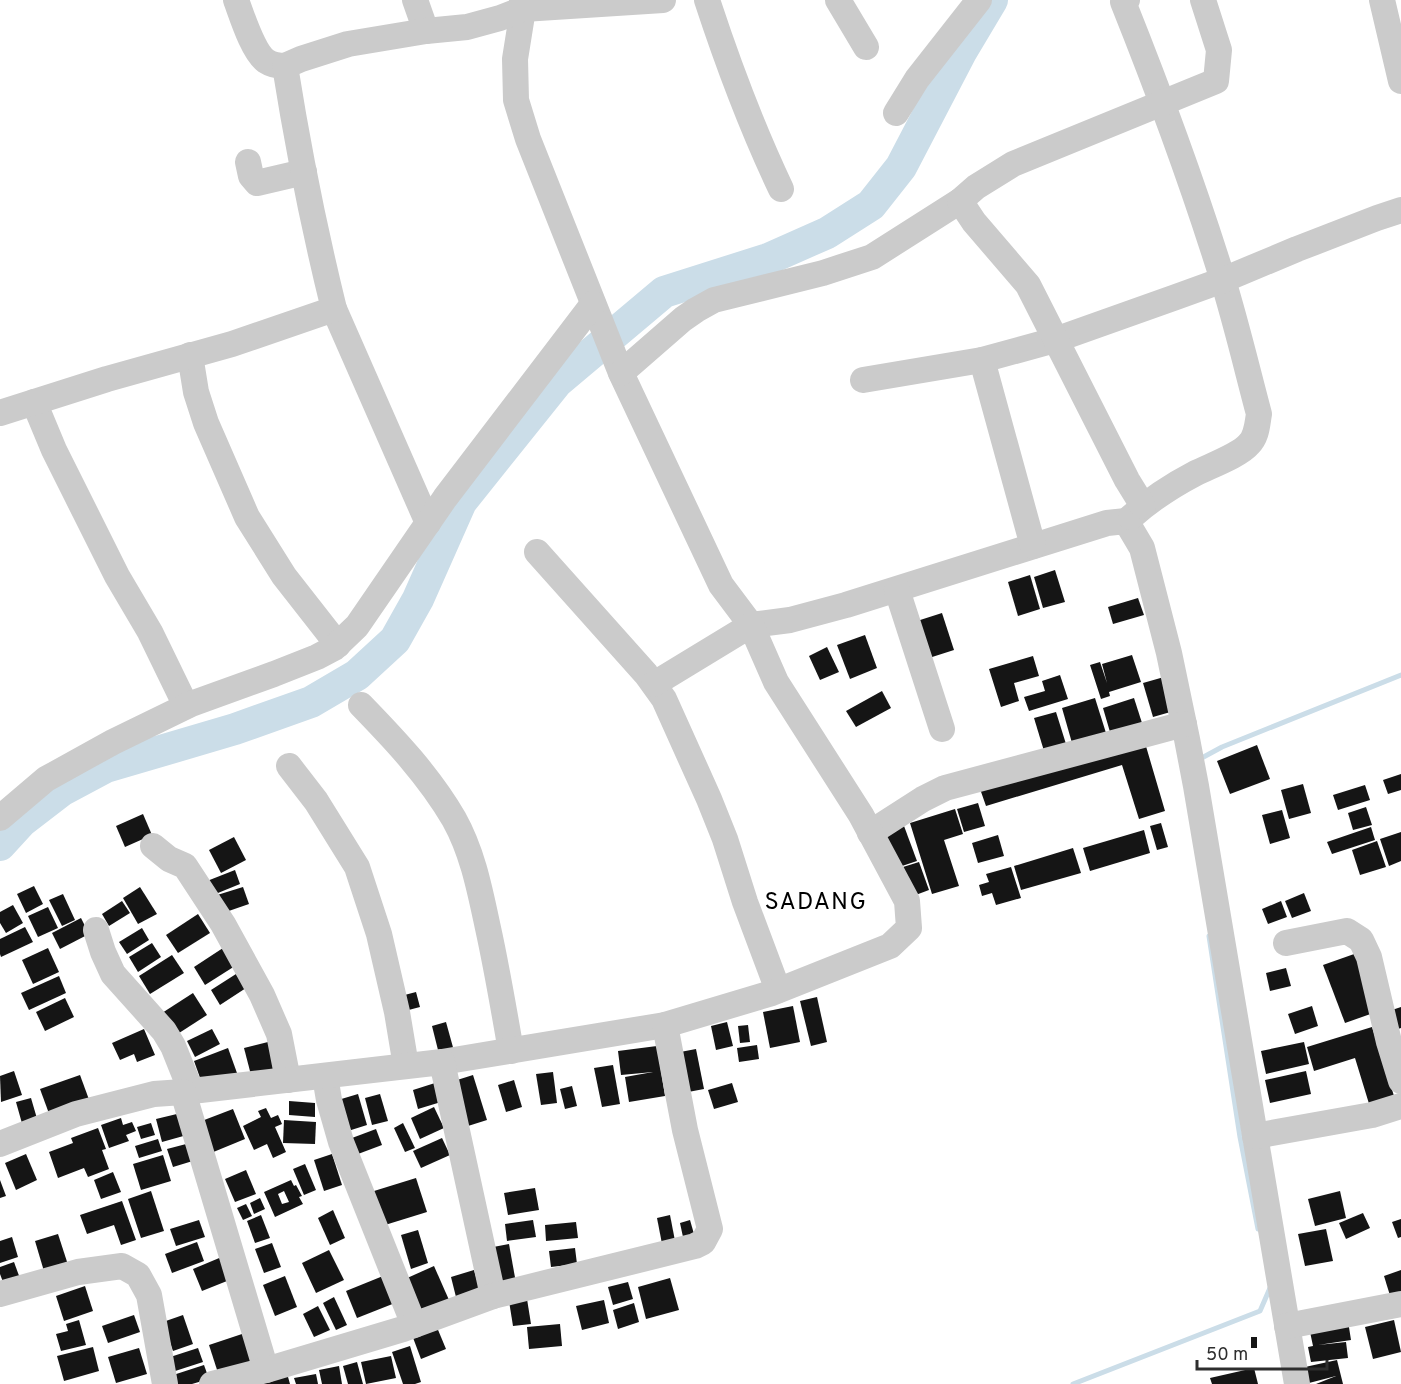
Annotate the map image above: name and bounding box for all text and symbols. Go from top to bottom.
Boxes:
district label: SADANG [764,888,868,918]
scale bar [1197,1333,1328,1371]
text: 50 m [1206,1344,1248,1367]

